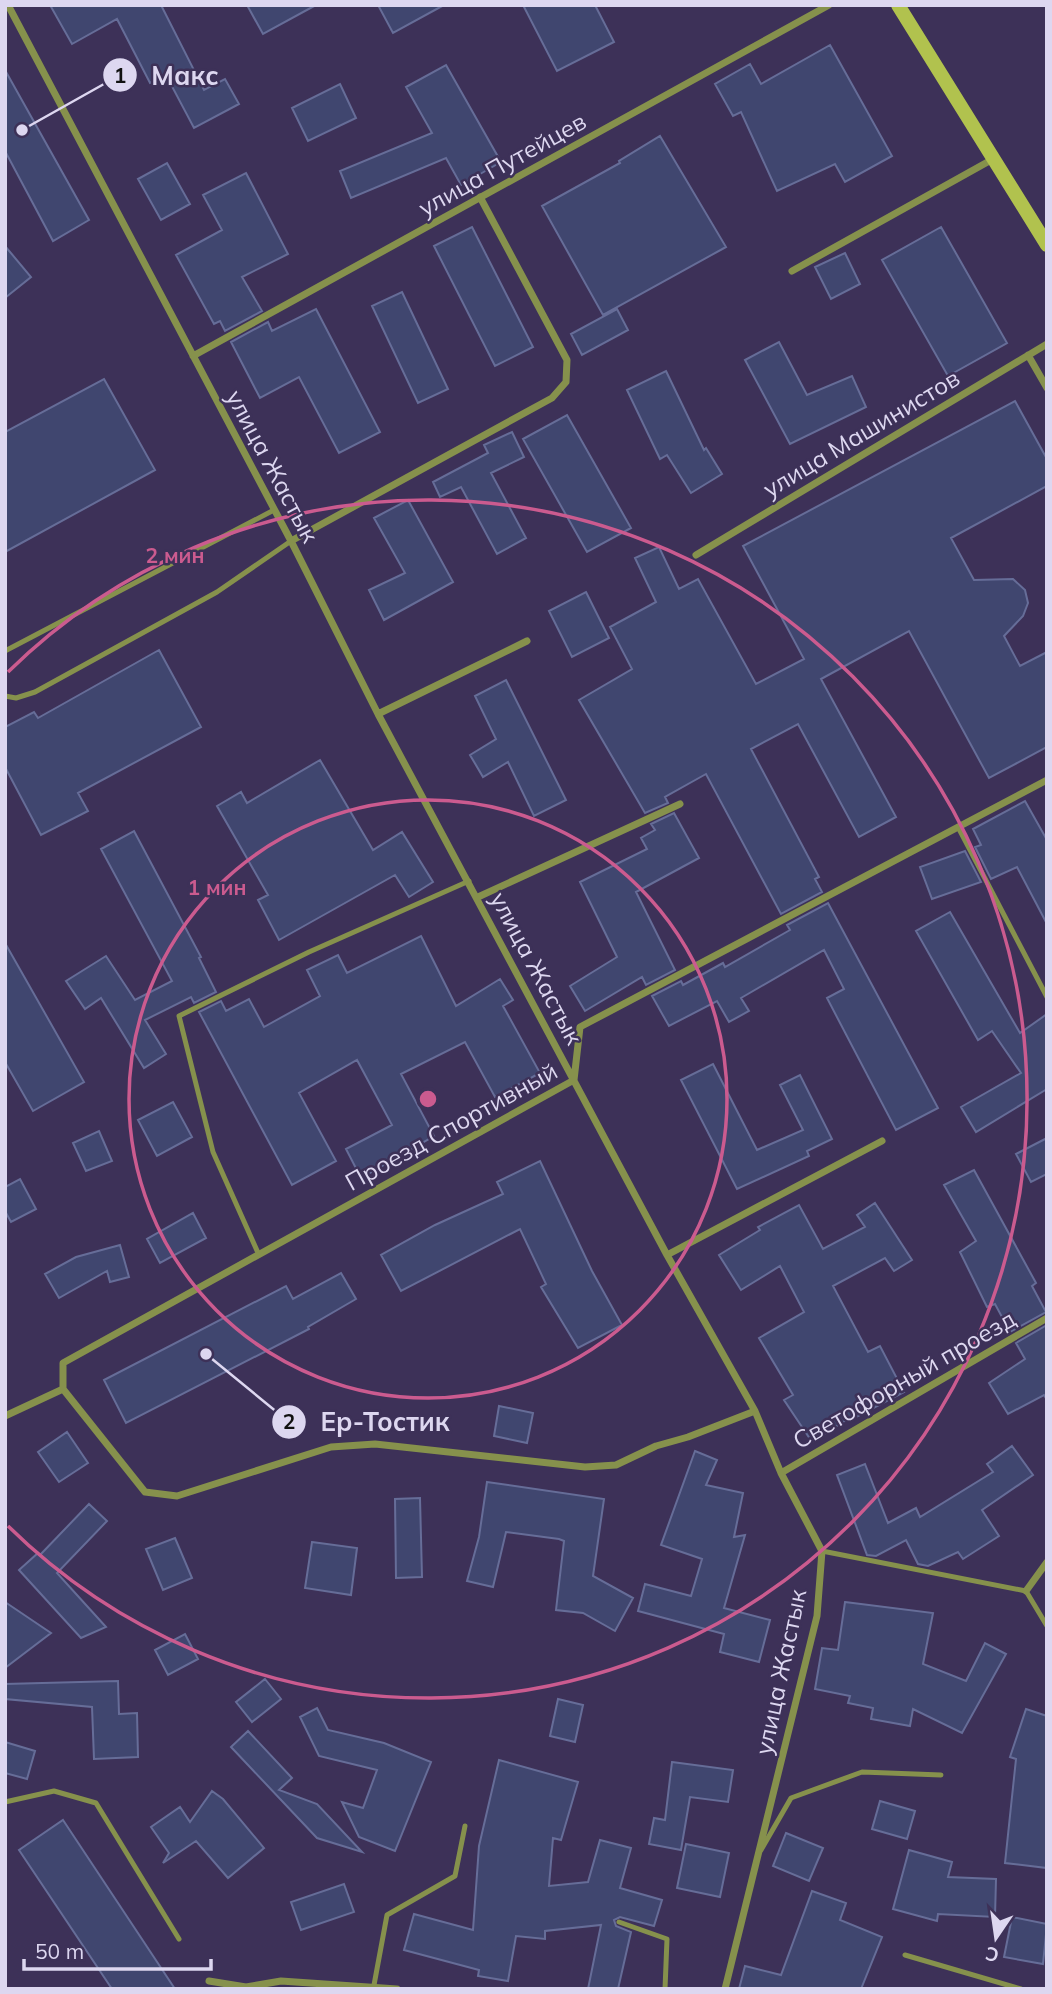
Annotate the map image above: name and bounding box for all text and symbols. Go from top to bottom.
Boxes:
callout: Макс [102,52,233,99]
text: Макс [151,59,219,92]
text: 1 [114,62,126,88]
street label: улица Путейцев [413,105,591,223]
street label: улица Машинистов [757,362,965,504]
street label: улица Жастык [220,385,326,548]
text: 2 мин [146,542,204,568]
text: 1 мин [188,874,246,900]
street label: улица Жастык [484,887,590,1050]
street label: Проезд Спортивный [340,1055,562,1197]
centre of rings [416,1087,440,1111]
street label: Светофорный проезд [787,1303,1021,1455]
callout: Ер-Тостик [271,1398,464,1445]
text: Ер-Тостик [320,1405,450,1438]
text: 2 [283,1408,295,1434]
street label: улица Жастык [748,1586,812,1758]
north arrow [961,1903,1031,1973]
scale bar [24,1927,212,1971]
text: 50 m [35,1938,84,1964]
text: С [983,1941,1001,1968]

